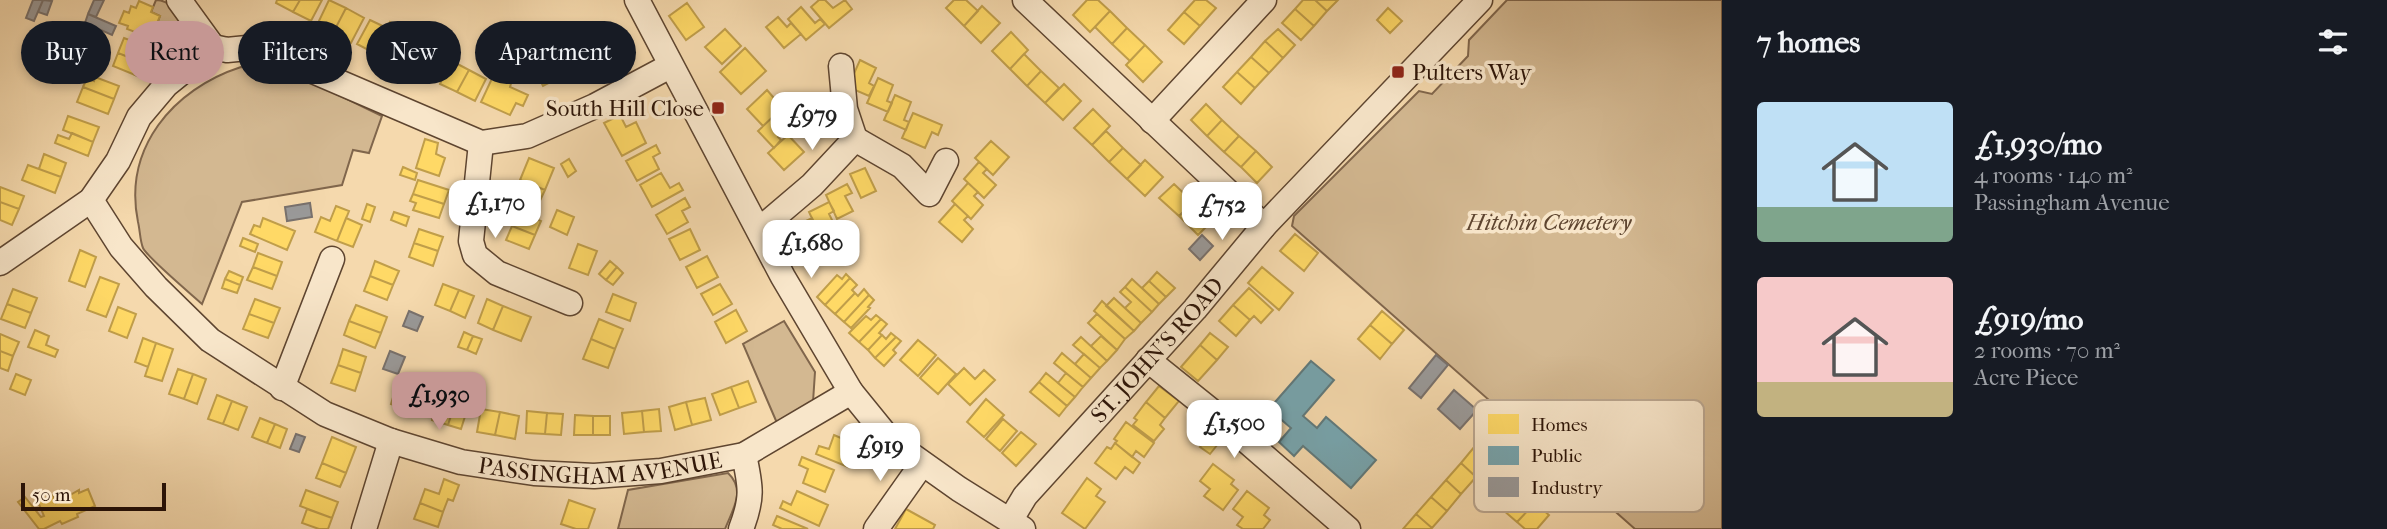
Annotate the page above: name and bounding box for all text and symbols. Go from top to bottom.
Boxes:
chip: Buy [21,21,111,84]
chip: Rent [125,21,224,84]
chip: Filters [238,21,352,84]
chip: New [366,21,461,84]
chip: Apartment [475,21,636,84]
icon: filters [2314,23,2352,61]
text: 7 homes [1757,25,1860,60]
place label: Pulters Way [1412,59,1532,86]
marker: Pulters Way [1390,64,1406,80]
pin: £979 [771,92,853,152]
place label: South Hill Close [546,95,704,122]
marker: South Hill Close [710,100,726,116]
text: £979 [787,101,837,128]
text: £1,930/mo [1974,127,2102,162]
icon: home [1813,130,1897,214]
text: 4 rooms · 140 m² [1974,162,2133,189]
pin: £1,170 [438,180,552,240]
pin: £752 [1181,182,1263,242]
text: £1,170 [465,189,525,216]
text: Passingham Avenue [1974,189,2170,216]
text: £752 [1198,191,1246,218]
park label: Hitchin Cemetery [1466,209,1632,236]
pin: £1,680 [754,220,868,280]
text: £1,680 [779,229,843,256]
street label: ST. JOHN'S ROAD [1085,272,1229,428]
text: £919/mo [1974,302,2084,337]
icon: home [1813,305,1897,389]
text: 2 rooms · 70 m² [1974,337,2120,364]
text: Acre Piece [1974,364,2078,391]
pin: £1,930 [382,372,496,432]
text: £1,930 [408,381,470,408]
pin: £1,500 [1177,400,1291,460]
legend [1474,400,1704,512]
text: £1,500 [1203,409,1265,436]
text: Homes [1531,414,1587,436]
pin: £919 [839,424,921,483]
text: £919 [856,432,904,459]
text: Public [1531,445,1582,467]
street label: PASSINGHAM AVENUE [476,446,724,490]
text: Industry [1531,477,1603,499]
scale bar [21,480,166,512]
text: 50 m [32,484,71,506]

